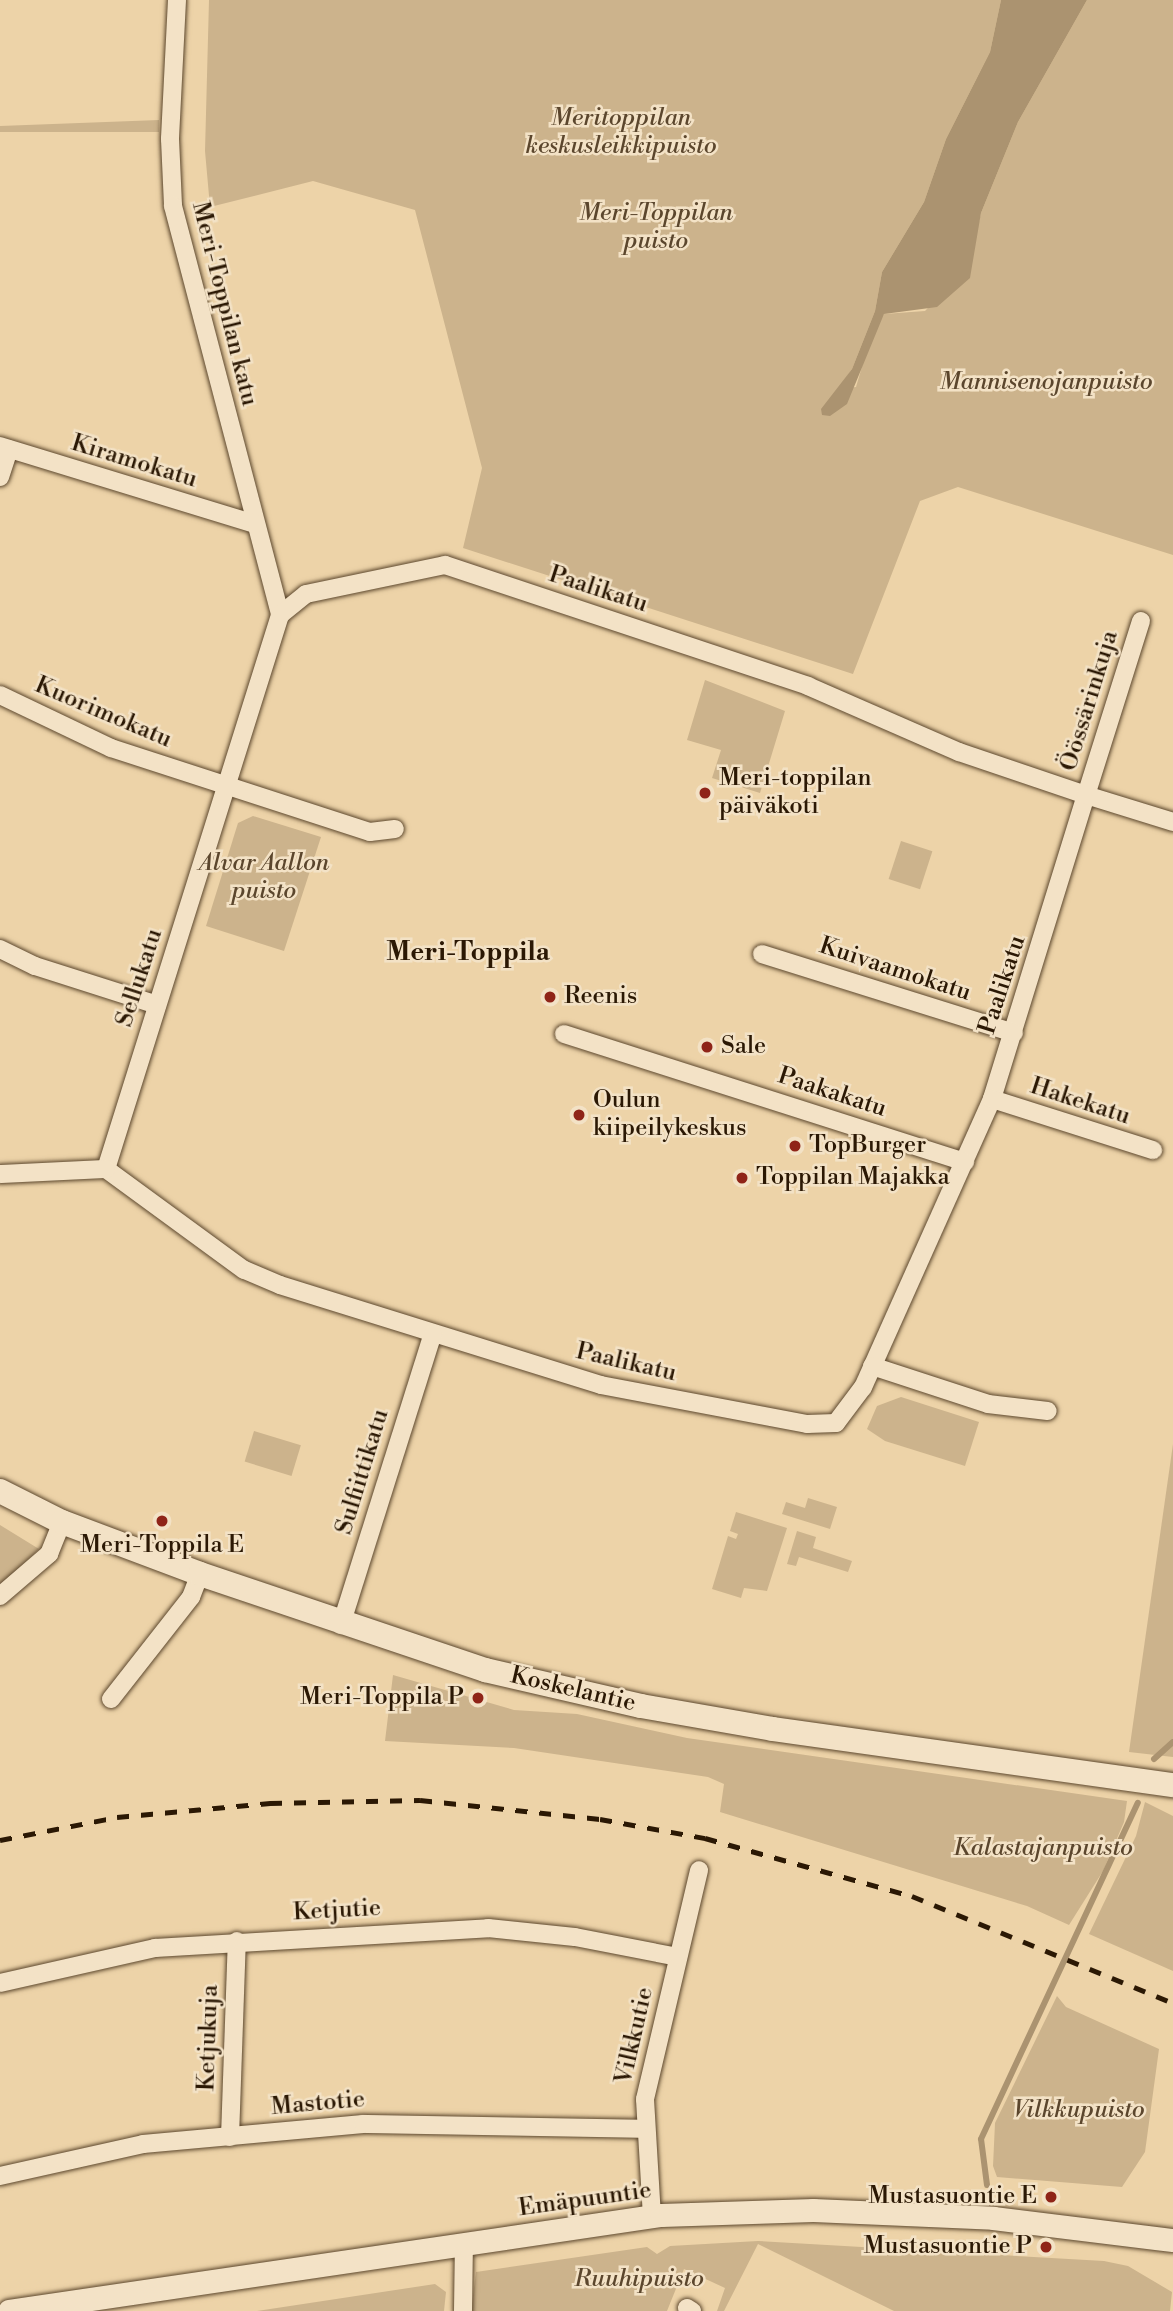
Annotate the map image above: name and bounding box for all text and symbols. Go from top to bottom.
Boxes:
park label: Meritoppilan keskusleikkipuisto [525,105,717,161]
street label: Meri-Toppilan katu [185,199,263,409]
park label: Meri-Toppilan puisto [579,200,733,256]
park label: Mannisenojanpuisto [939,369,1153,397]
street label: Kiramokatu [68,429,200,495]
street label: Paalikatu [545,561,651,619]
street label: Öössärinkuja [1055,627,1125,775]
street label: Kuorimokatu [30,671,176,755]
place label: Meri-toppilan päiväkoti [719,765,871,821]
marker: Meri-toppilan päiväkoti [697,785,713,801]
park label: Alvar Aallon puisto [199,850,329,906]
street label: Sellukatu [111,925,169,1031]
street label: Kuivaamokatu [816,932,974,1008]
street label: Paalikatu [974,932,1032,1038]
district label: Meri-Toppila [386,937,550,969]
place label: Reenis [564,983,637,1011]
marker: Reenis [542,989,558,1005]
place label: Sale [721,1033,766,1061]
marker: Sale [699,1039,715,1055]
street label: Paakakatu [774,1062,890,1124]
street label: Hakekatu [1026,1072,1134,1132]
place label: Oulun kiipeilykeskus [593,1087,747,1143]
marker: Oulun kiipeilykeskus [571,1107,587,1123]
place label: TopBurger [809,1132,926,1160]
marker: TopBurger [787,1138,803,1154]
place label: Toppilan Majakka [756,1164,950,1192]
marker: Toppilan Majakka [734,1170,750,1186]
street label: Paalikatu [573,1337,679,1389]
street label: Sulfiittikatu [330,1406,396,1538]
marker: Meri-Toppila E [154,1513,170,1529]
place label: Meri-Toppila E [80,1532,244,1560]
street label: Koskelantie [507,1662,639,1718]
place label: Meri-Toppila P [300,1684,464,1712]
marker: Meri-Toppila P [470,1690,486,1706]
park label: Kalastajanpuisto [953,1835,1133,1863]
street label: Ketjutie [292,1894,382,1928]
street label: Ketjukuja [193,1984,225,2092]
street label: Vilkkutie [610,1985,660,2087]
street label: Mastotie [270,2086,366,2122]
park label: Vilkkupuisto [1013,2097,1145,2125]
street label: Emäpuuntie [517,2176,653,2224]
place label: Mustasuontie E [868,2183,1037,2211]
marker: Mustasuontie E [1043,2189,1059,2205]
place label: Mustasuontie P [863,2233,1032,2261]
marker: Mustasuontie P [1038,2239,1054,2255]
park label: Ruuhipuisto [574,2266,704,2294]

